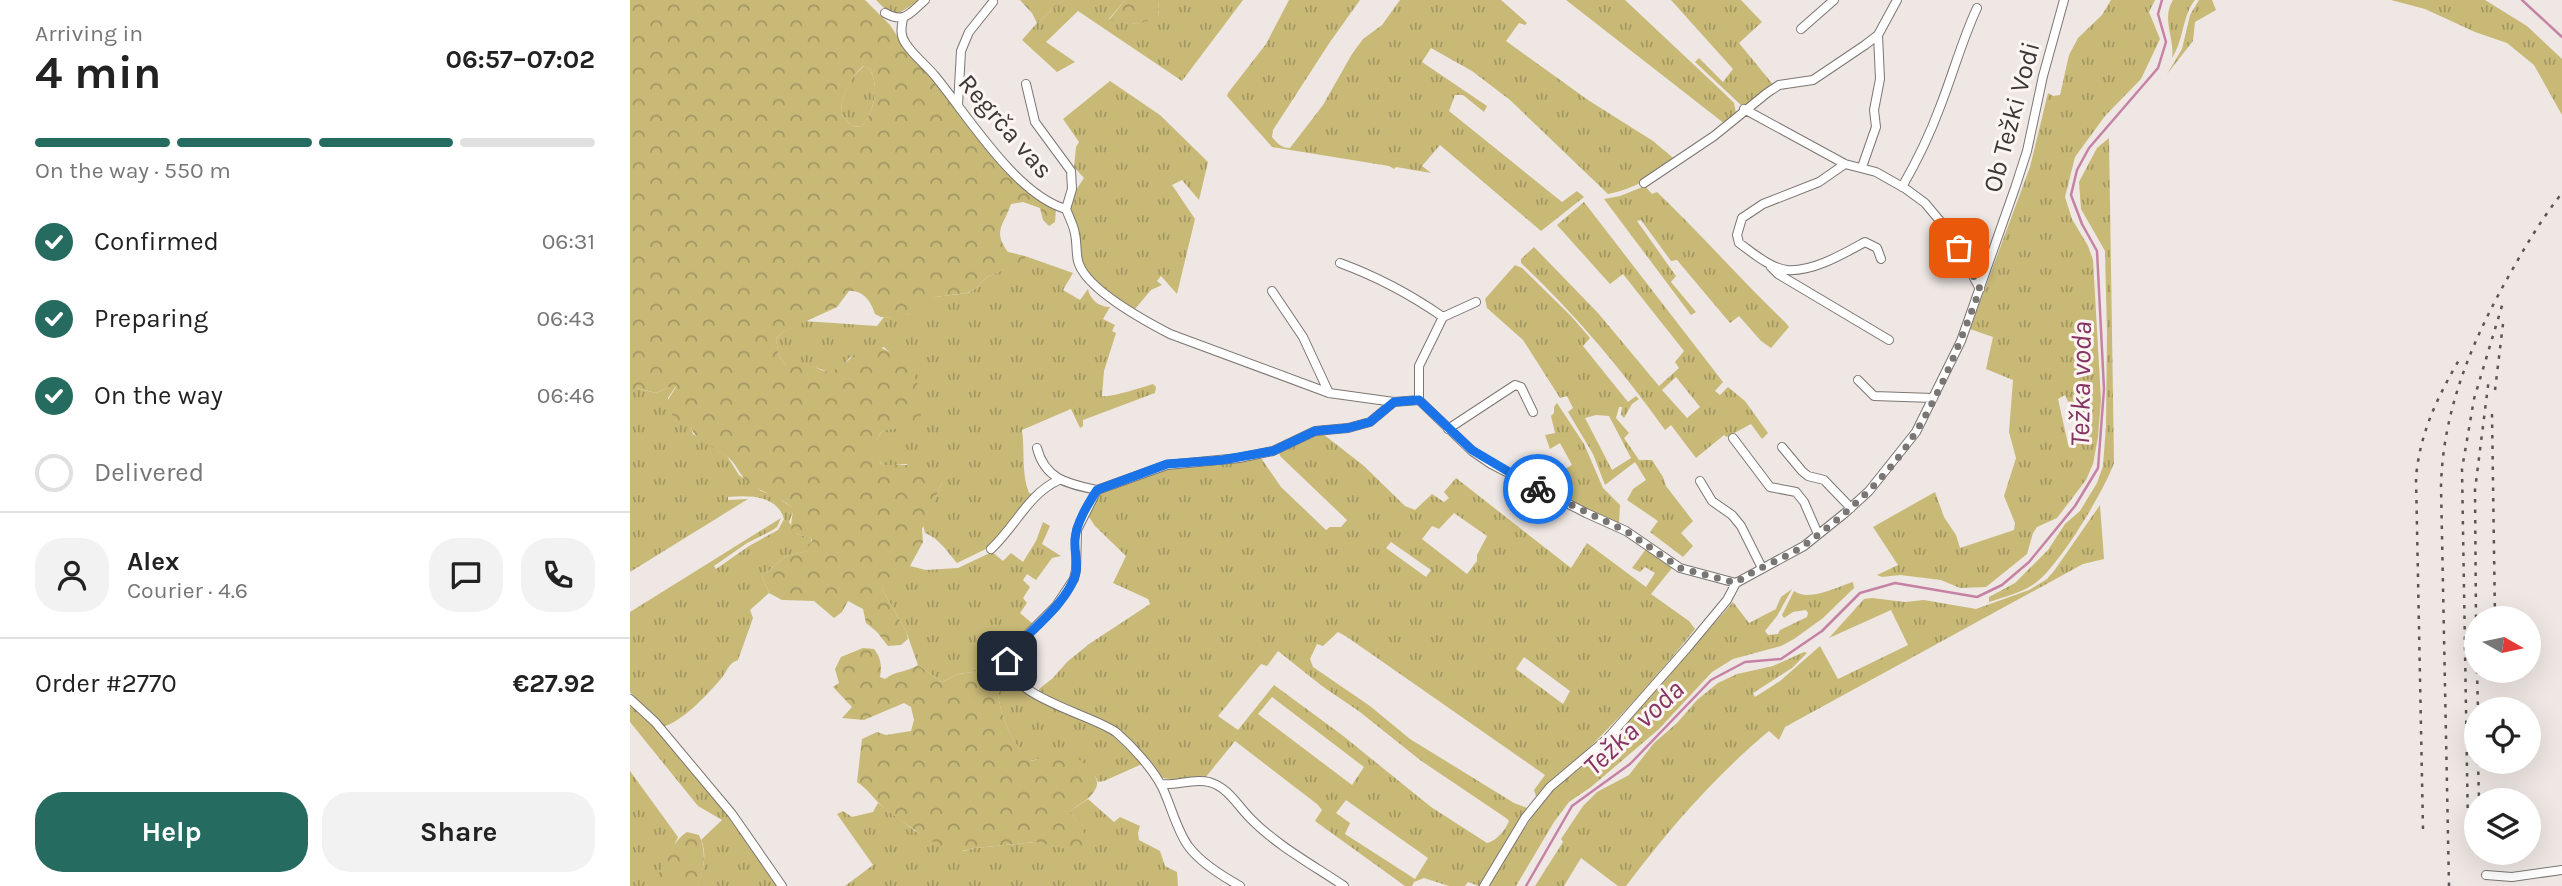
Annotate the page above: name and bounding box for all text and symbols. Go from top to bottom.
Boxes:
text: Arriving in [35,20,143,47]
street label: Ob Težki Vodi [1976,38,2046,196]
text: 06:57–07:02 [445,44,595,75]
text: 4 min [35,46,161,100]
street label: Regrča vas [952,68,1059,185]
text: On the way · 550 m [35,157,231,184]
pin [1929,218,1989,278]
icon: check [35,223,73,261]
text: Confirmed [94,226,219,257]
text: 06:31 [542,228,595,255]
icon: bag [1940,229,1978,267]
icon: check [35,300,73,338]
text: Preparing [94,303,208,334]
text: 06:43 [536,305,595,332]
water label: Težka voda [2063,321,2098,447]
icon: check [35,377,73,415]
text: On the way [94,380,223,411]
text: 06:46 [537,382,595,409]
courier [1503,454,1573,524]
text: Delivered [94,457,204,488]
icon: bike [1519,470,1557,508]
button: person [35,538,109,612]
button: chat [429,538,503,612]
button: phone [521,538,595,612]
text: Alex [127,546,179,577]
text: Courier · 4.6 [127,577,248,604]
north arrow [2464,606,2541,682]
map controls [2464,606,2541,865]
pin [977,631,1037,691]
icon: home [988,642,1026,680]
text: Order #2770 [35,668,177,699]
text: €27.92 [513,668,595,699]
water label: Težka voda [1576,673,1690,782]
button: locate [2464,697,2541,774]
button: layers [2464,788,2541,865]
button: Help [35,792,308,872]
button: Share [322,792,595,872]

